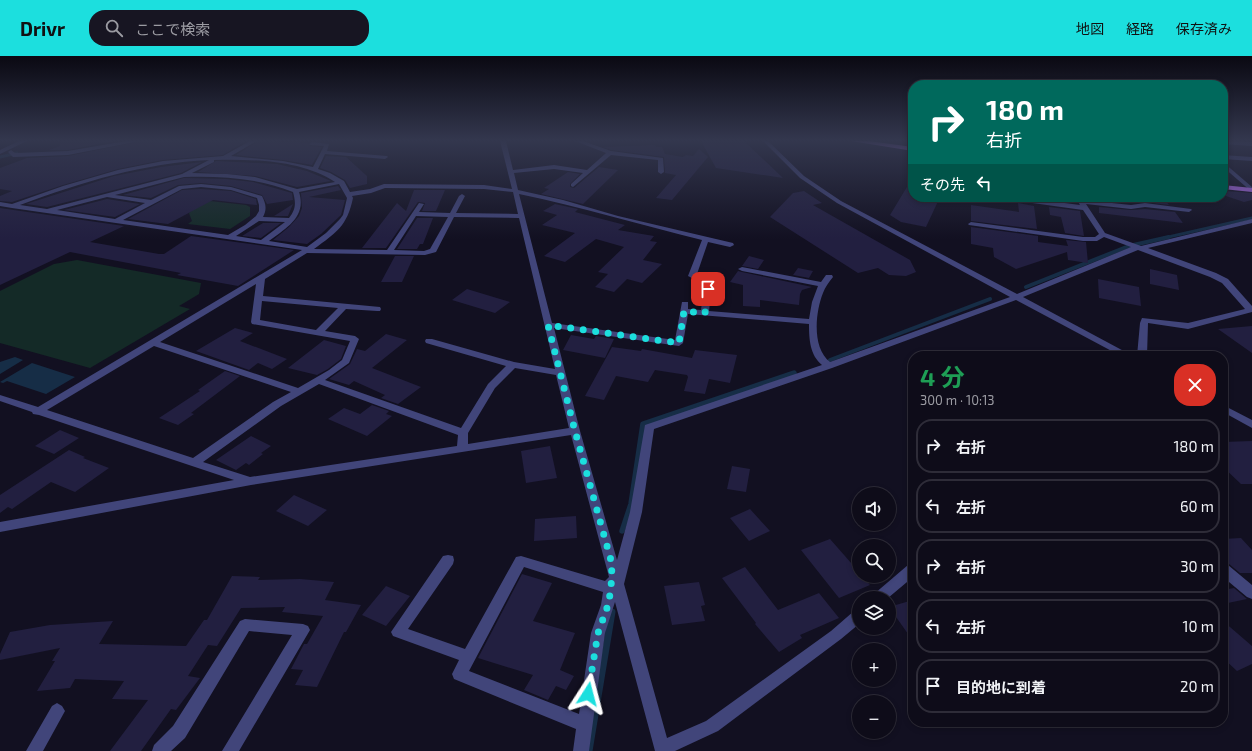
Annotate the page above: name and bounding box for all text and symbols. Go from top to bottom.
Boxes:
search box [89,10,369,46]
text: Drivr [20,17,65,40]
icon: search [103,17,125,39]
text: ここで検索 [135,20,210,38]
text: 地図 [1076,20,1104,37]
text: 経路 [1126,20,1154,37]
text: 保存済み [1176,20,1232,37]
text: 180 m [986,92,1064,126]
icon: right [920,96,972,148]
text: 右折 [986,129,1022,151]
icon: left [973,172,995,194]
text: その先 [920,175,965,193]
pin [691,272,725,306]
icon: arrive [697,278,719,300]
text: 4 分 [920,362,964,391]
button: close [1174,364,1216,406]
text: 300 m · 10:13 [920,392,995,408]
icon: right [922,435,944,457]
text: 180 m [1173,437,1214,455]
text: 右折 [956,438,986,456]
map controls [852,487,896,739]
button: sound [852,487,896,531]
icon: left [922,495,944,517]
text: 60 m [1180,497,1214,515]
text: 左折 [956,498,986,516]
button: search [852,539,896,583]
icon: right [922,555,944,577]
text: 30 m [1180,557,1214,575]
text: 右折 [956,558,986,576]
button: layers [852,591,896,635]
icon: left [922,615,944,637]
text: 10 m [1182,617,1214,635]
text: 左折 [956,618,986,636]
button: + [852,643,896,687]
position arrow [567,673,609,715]
icon: arrive [922,675,944,697]
text: 20 m [1180,677,1214,695]
text: 目的地に到着 [956,678,1046,696]
button: − [852,695,896,739]

